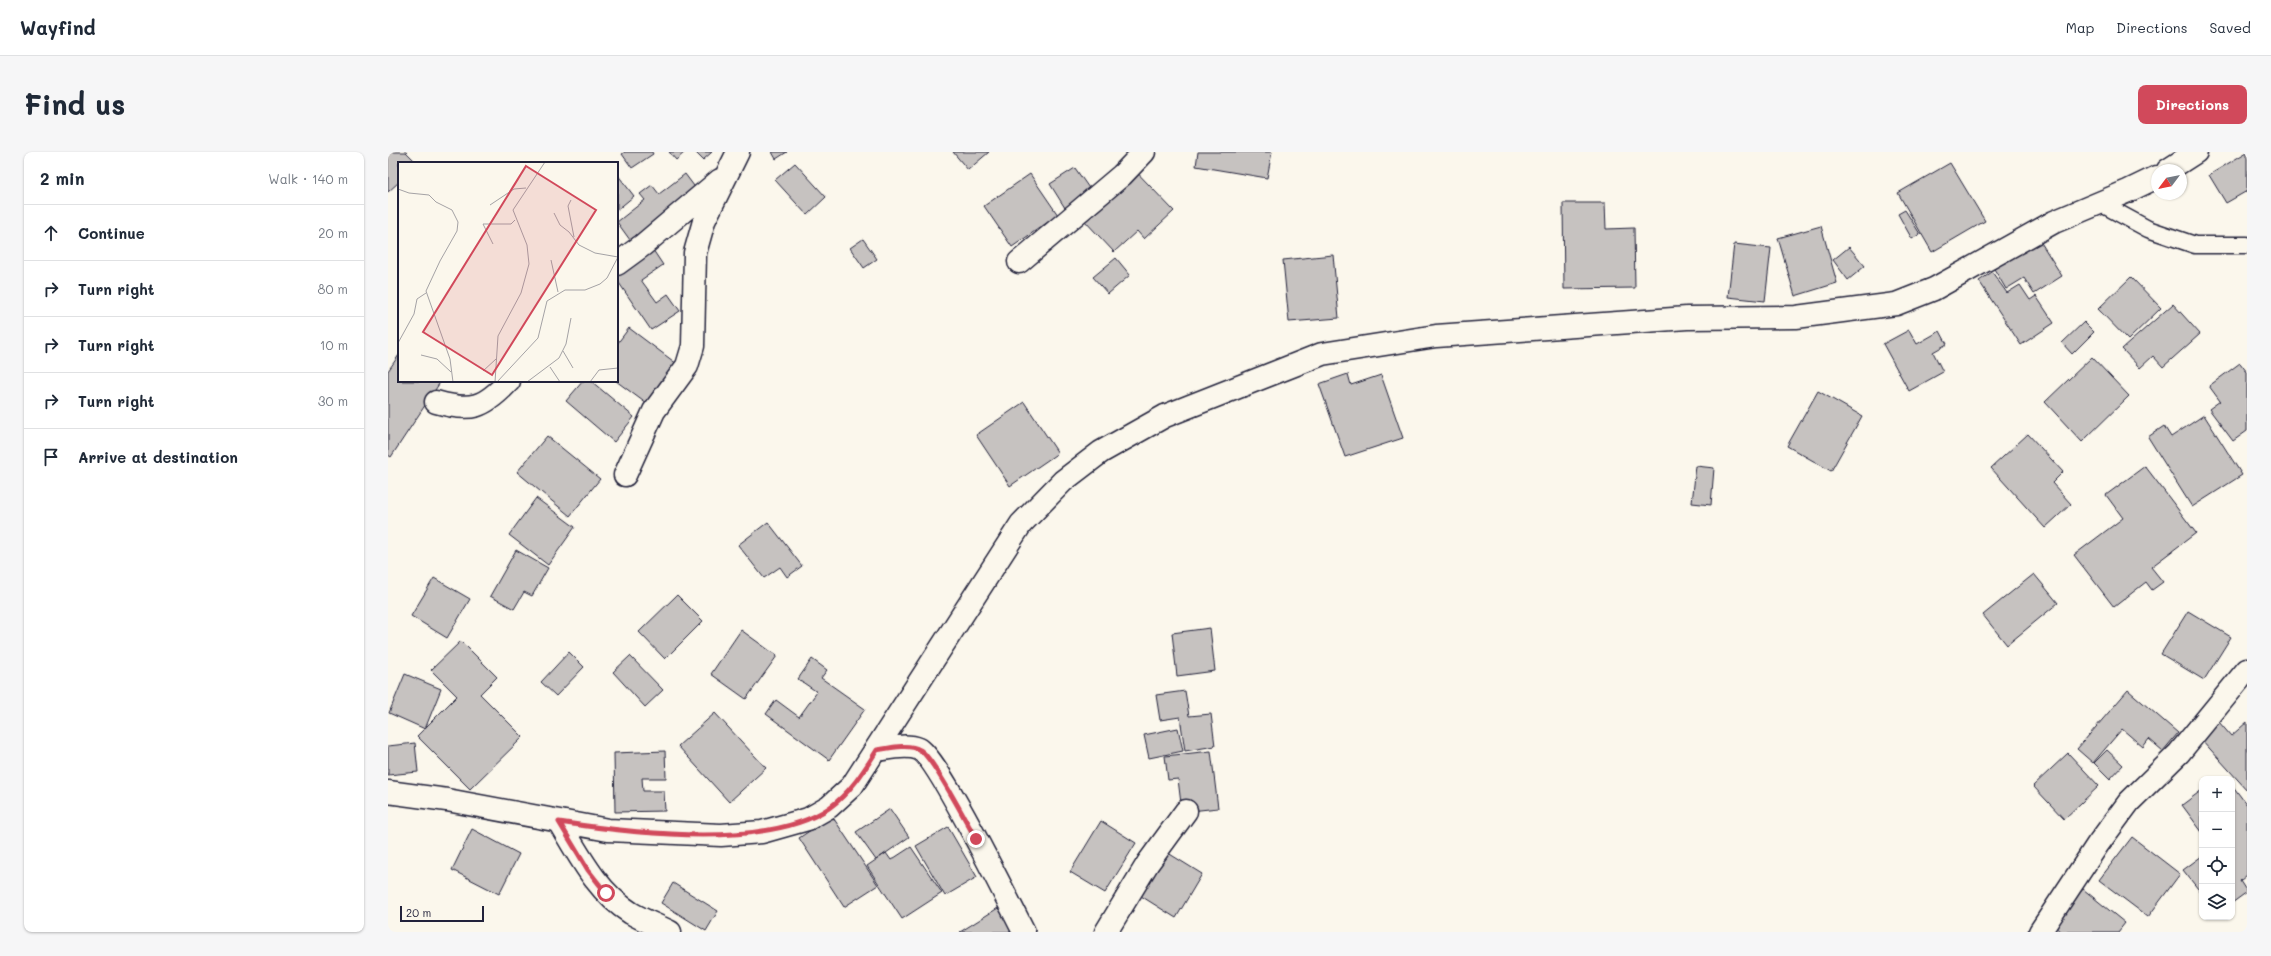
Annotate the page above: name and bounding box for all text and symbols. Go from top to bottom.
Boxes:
text: Wayfind [20,15,96,40]
text: Map [2066,18,2094,37]
text: Directions [2116,18,2187,37]
text: Saved [2209,18,2251,37]
button: Directions [2138,85,2247,124]
text: Find us [24,86,125,122]
inset map [398,162,618,382]
north arrow [2151,164,2187,200]
text: 2 min [40,167,85,189]
text: Walk · 140 m [268,170,348,187]
icon: ahead [40,222,62,244]
text: Continue [78,223,145,243]
text: 20 m [318,224,348,241]
icon: right [40,278,62,300]
text: Turn right [78,279,155,299]
text: 80 m [318,280,348,297]
icon: right [40,334,62,356]
text: Turn right [78,335,155,355]
text: 10 m [320,336,348,353]
icon: right [40,390,62,412]
text: Turn right [78,391,155,411]
text: 30 m [318,392,348,409]
icon: arrive [40,446,62,468]
text: Arrive at destination [78,447,238,467]
map controls [2199,776,2235,920]
button: + [2199,776,2235,812]
button: − [2199,812,2235,848]
route end [967,830,985,848]
button: locate [2199,848,2235,884]
route start [597,884,615,902]
button: layers [2199,884,2235,920]
scale bar [400,904,484,923]
text: 20 m [406,905,431,920]

